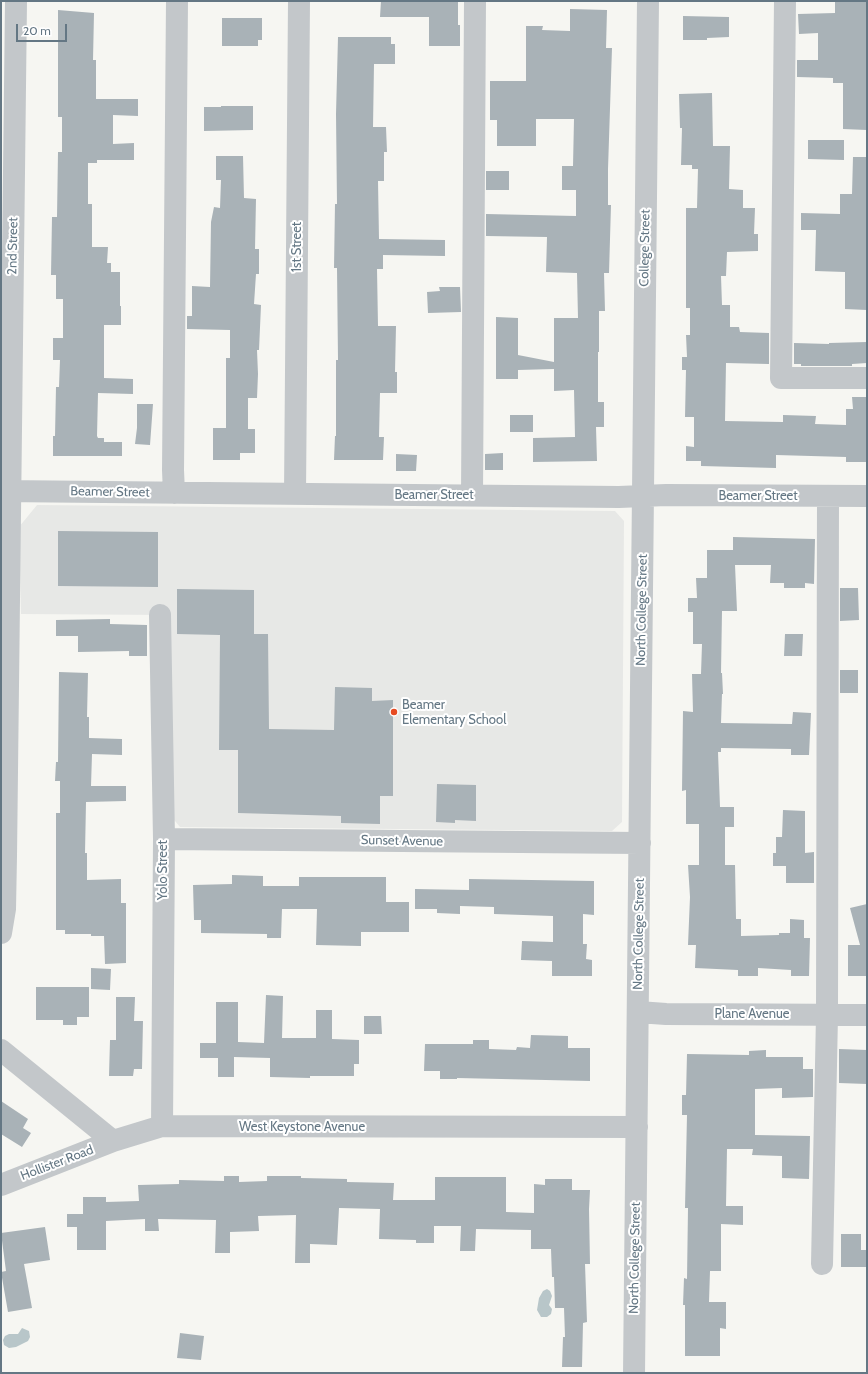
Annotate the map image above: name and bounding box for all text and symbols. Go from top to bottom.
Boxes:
scale bar [18,16,69,42]
text: 20 m [23,23,51,38]
street label: College Street [637,209,653,287]
street label: 2nd Street [5,217,21,275]
street label: 1st Street [289,222,305,272]
street label: Beamer Street [70,484,150,500]
street label: Beamer Street [394,487,474,503]
street label: Beamer Street [718,488,798,504]
street label: North College Street [633,554,651,666]
place label: Beamer Elementary School [402,697,506,728]
marker: Beamer Elementary School [389,707,399,717]
street label: Sunset Avenue [361,832,443,850]
street label: Yolo Street [155,840,171,900]
street label: North College Street [630,878,648,990]
street label: Plane Avenue [715,1006,789,1022]
street label: West Keystone Avenue [239,1119,365,1135]
street label: Hollister Road [18,1142,96,1184]
street label: North College Street [626,1202,644,1314]

